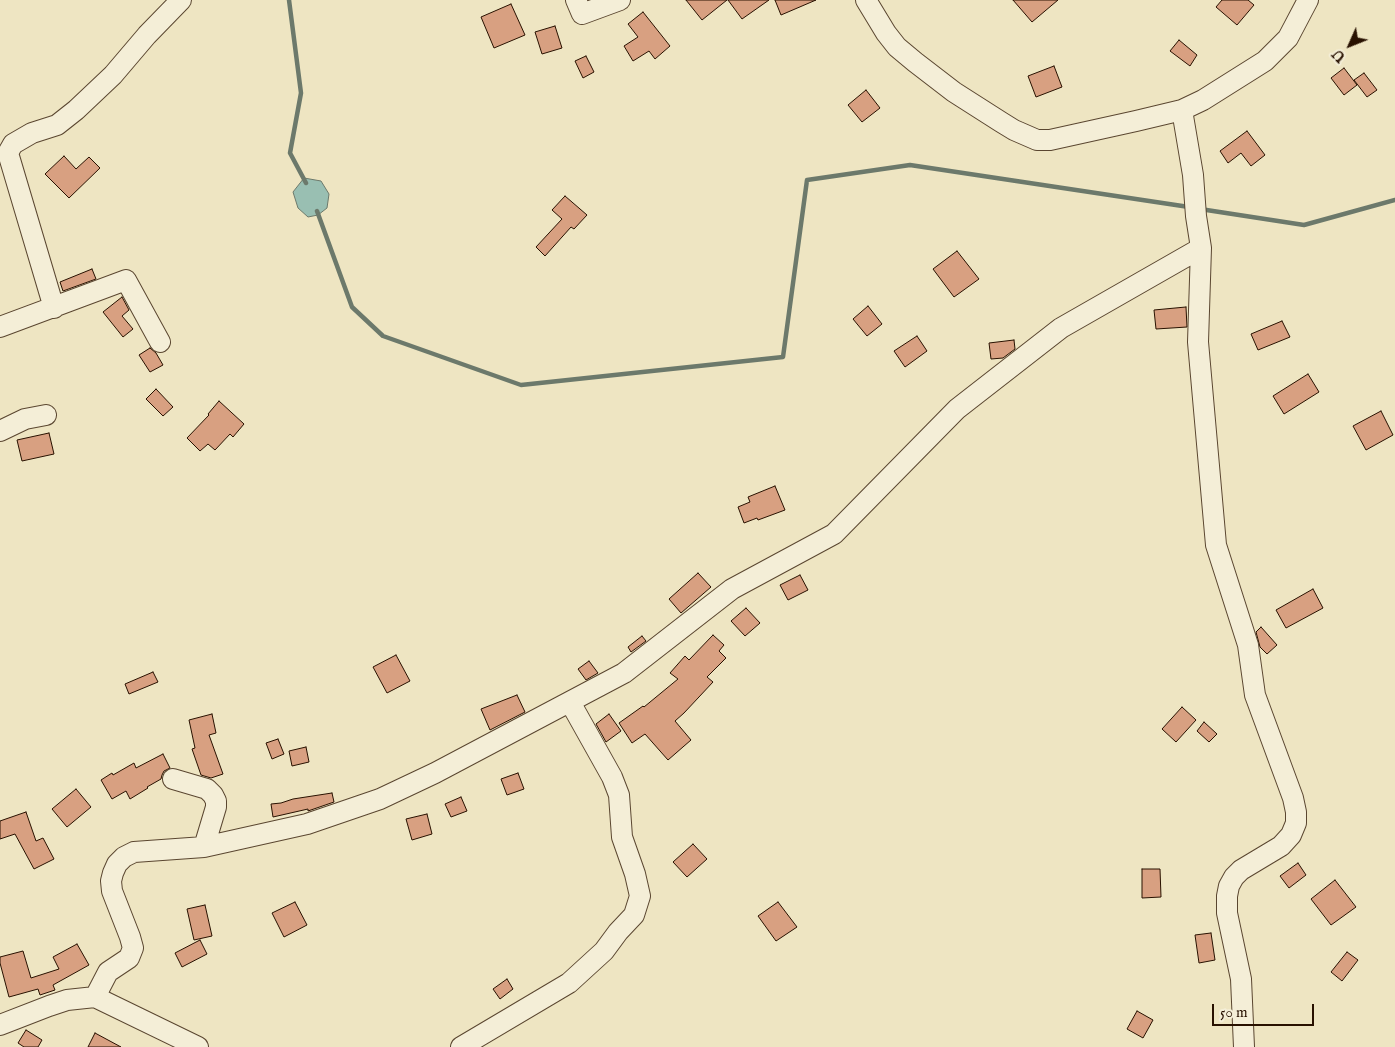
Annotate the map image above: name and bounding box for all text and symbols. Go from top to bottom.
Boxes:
north arrow [1325,20,1375,70]
text: U [1329,45,1350,66]
scale bar [1215,994,1318,1026]
text: 50 m [1220,1003,1248,1022]

